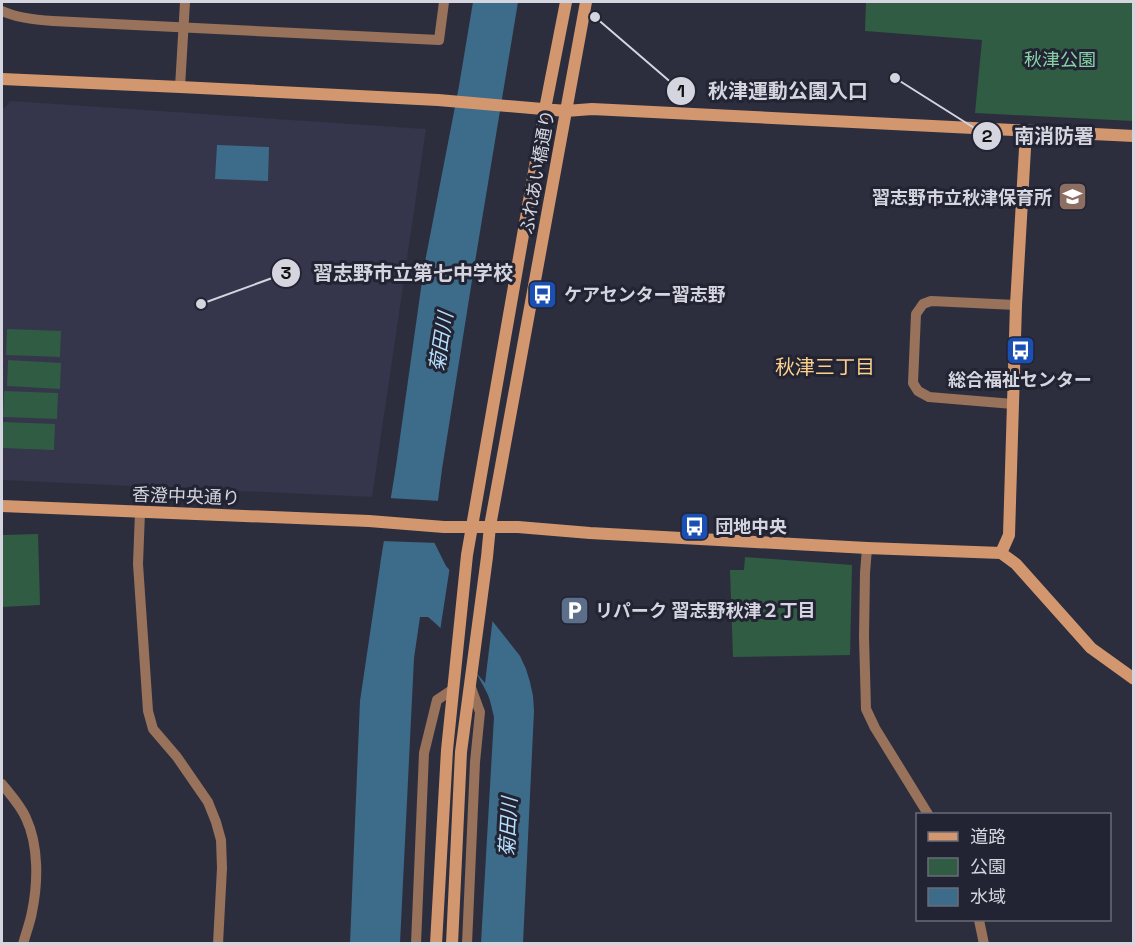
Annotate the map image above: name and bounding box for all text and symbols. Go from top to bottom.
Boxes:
park label: 秋津公園 [1024,48,1096,71]
callout: 秋津運動公園入口 [666,72,880,110]
text: 秋津運動公園入口 [708,78,868,104]
text: 1 [677,79,685,102]
street label: ふれあい橋通り [515,108,559,236]
callout: 南消防署 [972,117,1106,155]
text: 南消防署 [1014,123,1094,149]
text: 2 [982,124,993,147]
school or university icon: 習志野市立秋津保育所 [1057,181,1089,213]
place label: 習志野市立秋津保育所 [872,186,1052,209]
callout: 習志野市立第七中学校 [271,254,525,292]
text: 習志野市立第七中学校 [313,260,513,286]
text: 3 [281,261,292,284]
bus stop icon: ケアセンター習志野 [527,278,559,310]
place label: ケアセンター習志野 [564,283,726,306]
water label: 菊田川 [423,308,459,374]
bus stop icon: 総合福祉センター [1004,334,1036,366]
district label: 秋津三丁目 [775,354,875,380]
place label: 総合福祉センター [948,368,1092,391]
street label: 香澄中央通り [132,483,240,509]
bus stop icon: 団地中央 [678,510,710,542]
place label: 団地中央 [715,515,787,538]
parking icon: リパーク 習志野秋津２丁目 [558,594,590,626]
place label: リパーク 習志野秋津２丁目 [595,599,816,622]
water label: 菊田川 [493,794,523,858]
legend [916,813,1111,921]
text: 道路 [970,825,1006,848]
text: 公園 [970,855,1006,878]
text: 水域 [970,885,1006,908]

